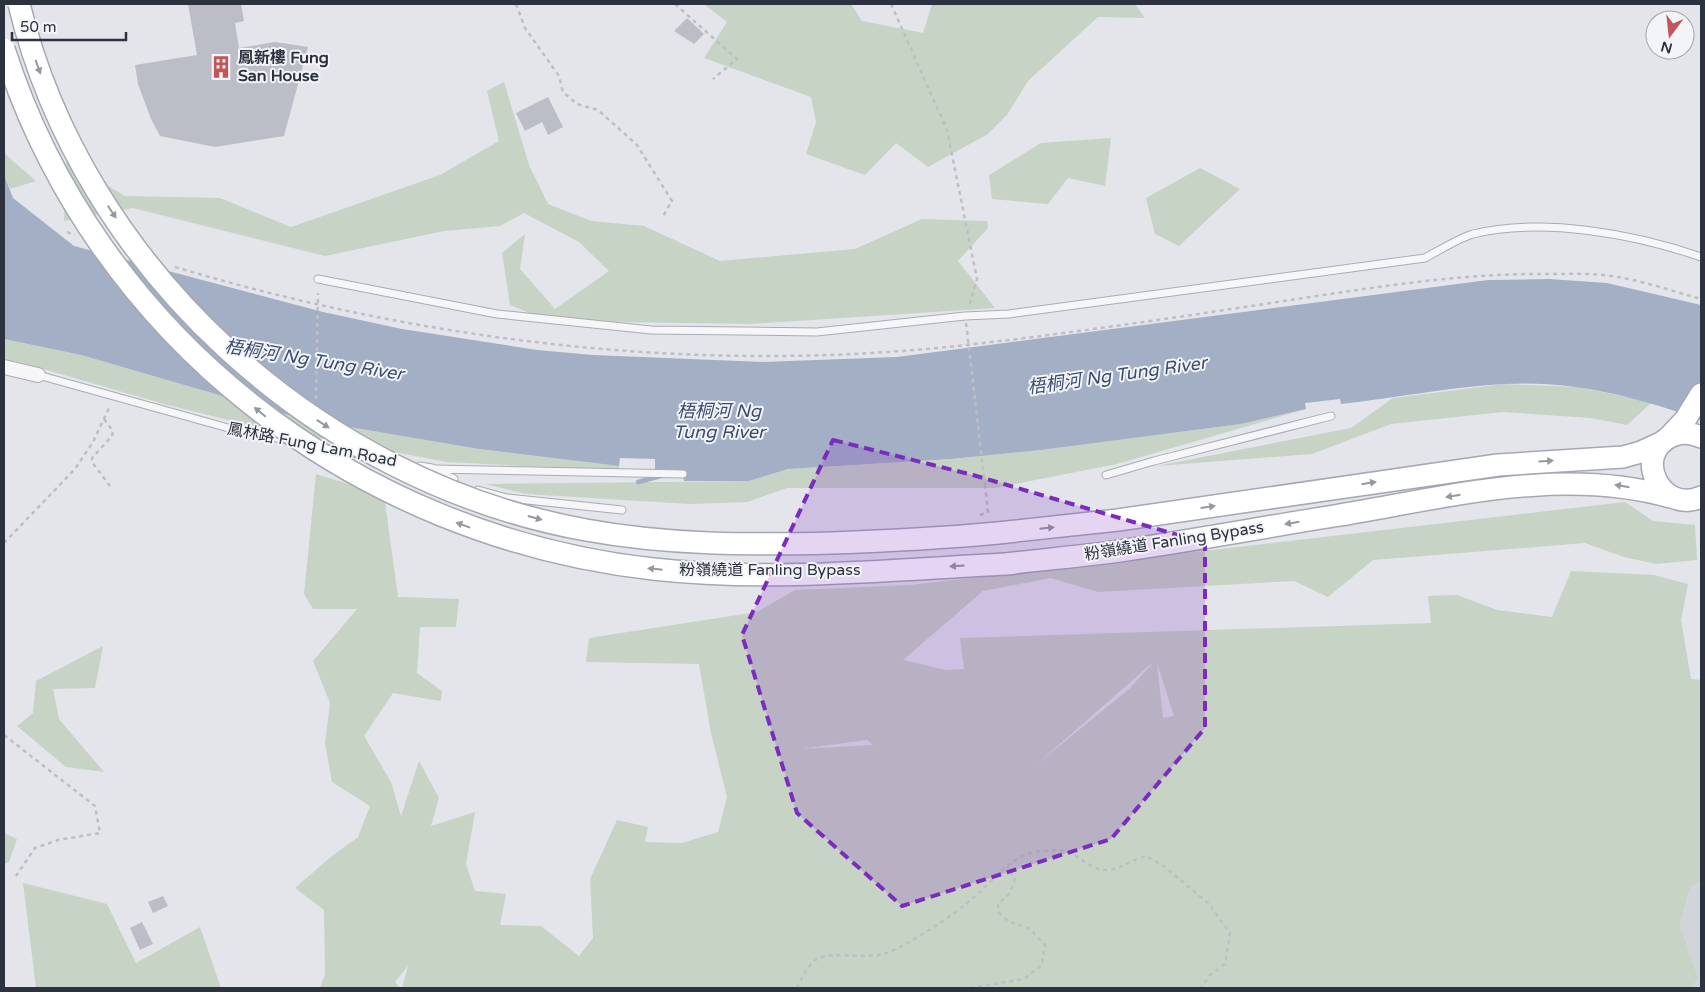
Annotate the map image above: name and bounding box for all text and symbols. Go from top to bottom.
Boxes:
scale bar [12,10,126,42]
north arrow [1645,10,1695,60]
text: 50 m [20,18,57,36]
text: N [1659,37,1674,57]
place label: 鳳新樓 Fung San House [238,48,329,86]
building icon: 鳳新樓 Fung San House [208,54,234,80]
one-way arrow [34,60,42,75]
one-way arrow [107,205,116,218]
water label: 梧桐河 Ng Tung River [223,335,407,385]
water label: 梧桐河 Ng Tung River [1026,351,1210,398]
water label: 梧桐河 Ng Tung River [673,400,767,443]
one-way arrow [254,407,267,418]
street label: 鳳林路 Fung Lam Road [226,419,398,471]
one-way arrow [317,420,330,429]
one-way arrow [1539,456,1555,464]
one-way arrow [1361,478,1377,486]
one-way arrow [1614,482,1630,490]
one-way arrow [1444,493,1460,501]
one-way arrow [1200,503,1216,511]
one-way arrow [528,514,543,522]
street label: 粉嶺繞道 Fanling Bypass [1083,517,1265,565]
one-way arrow [1284,519,1300,527]
one-way arrow [455,521,470,529]
one-way arrow [1039,524,1055,532]
street label: 粉嶺繞道 Fanling Bypass [679,560,861,580]
one-way arrow [949,563,965,571]
one-way arrow [646,565,662,573]

